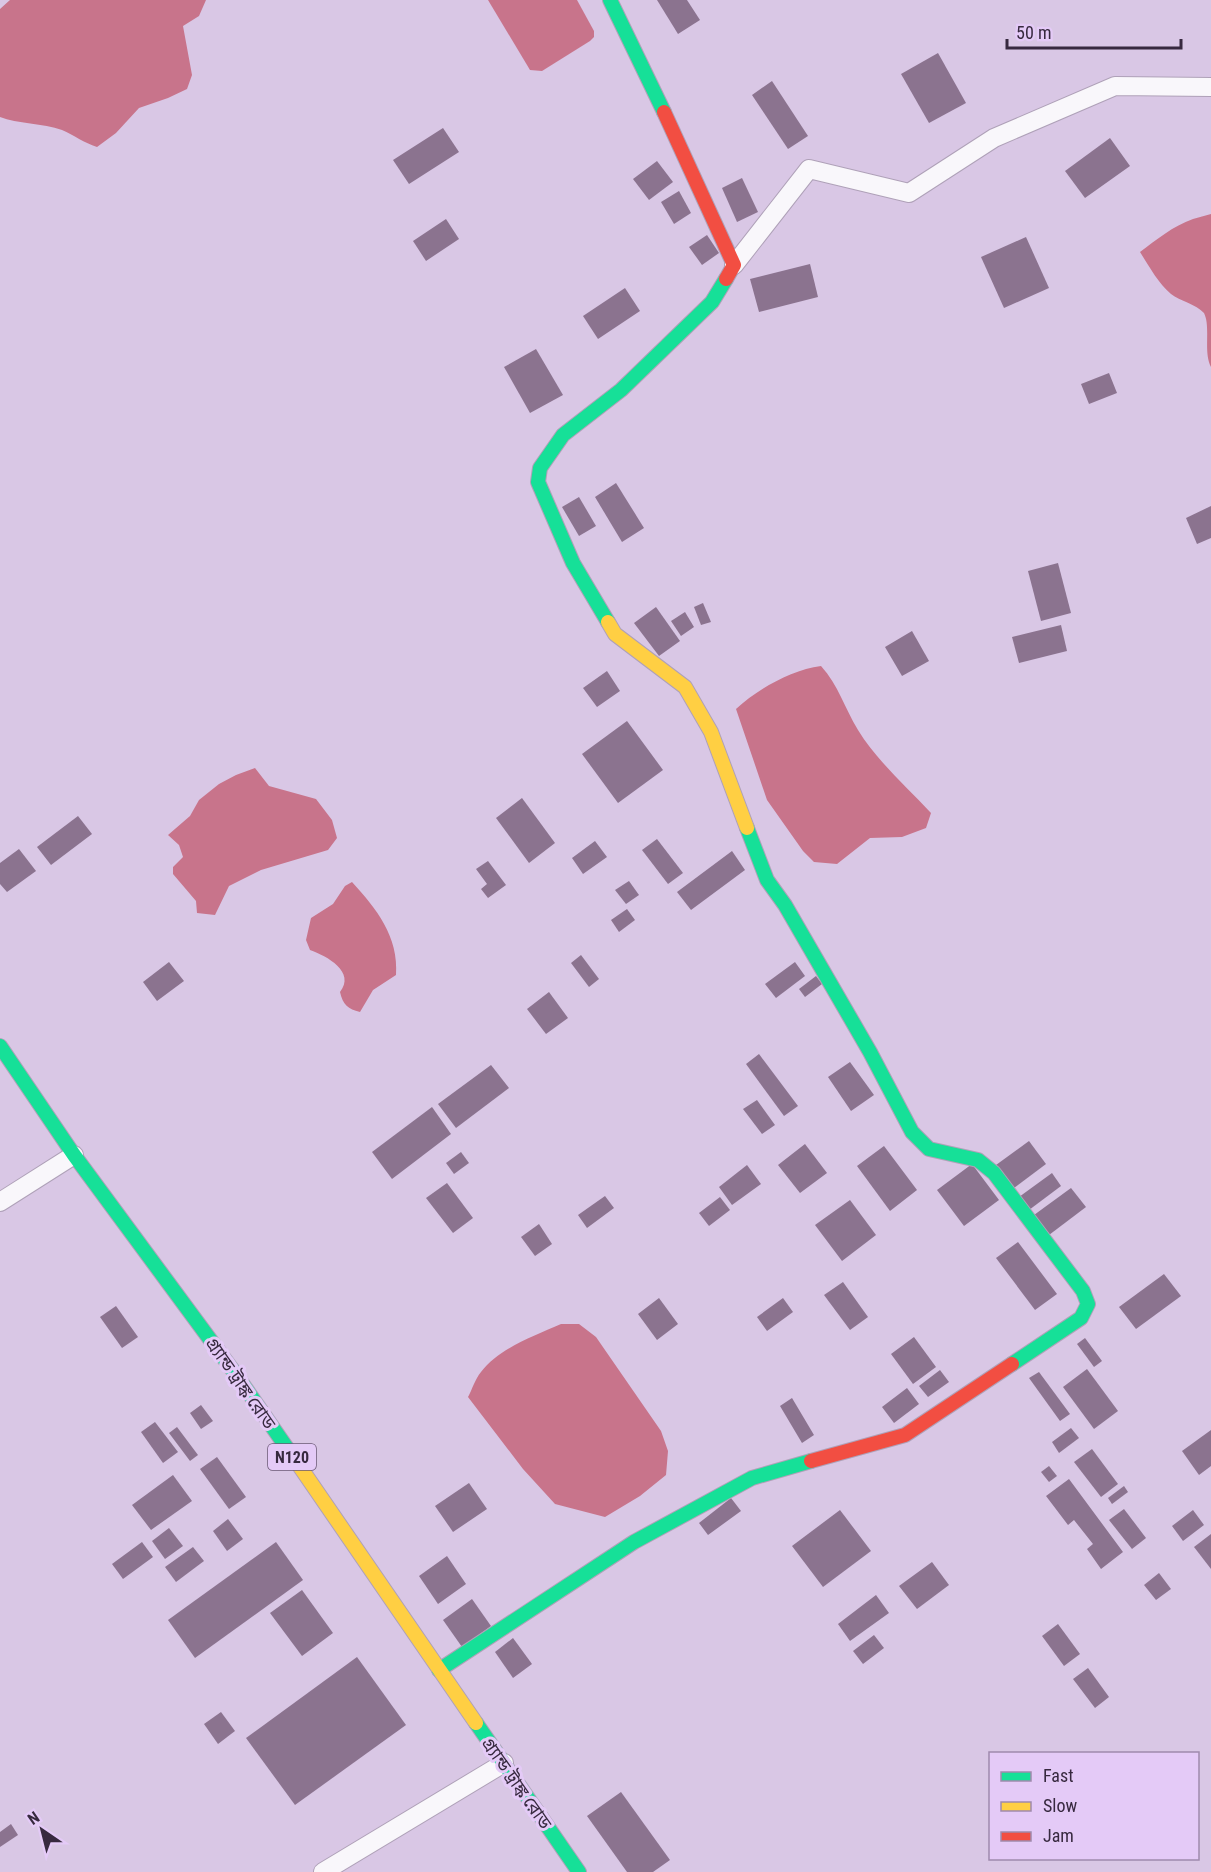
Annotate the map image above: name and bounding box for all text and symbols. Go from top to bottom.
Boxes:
scale bar [1007,12,1181,50]
text: 50 m [1016,22,1051,43]
street label: গ্র্যান্ড ট্রাঙ্ক রোড [202,1333,280,1433]
road number: N120 [268,1444,316,1470]
street label: গ্র্যান্ড ট্রাঙ্ক রোড [478,1733,556,1833]
legend [989,1752,1199,1860]
text: Fast [1043,1765,1074,1786]
text: Slow [1043,1795,1078,1816]
north arrow [12,1800,72,1860]
text: N [24,1808,43,1829]
text: Jam [1043,1825,1074,1846]

